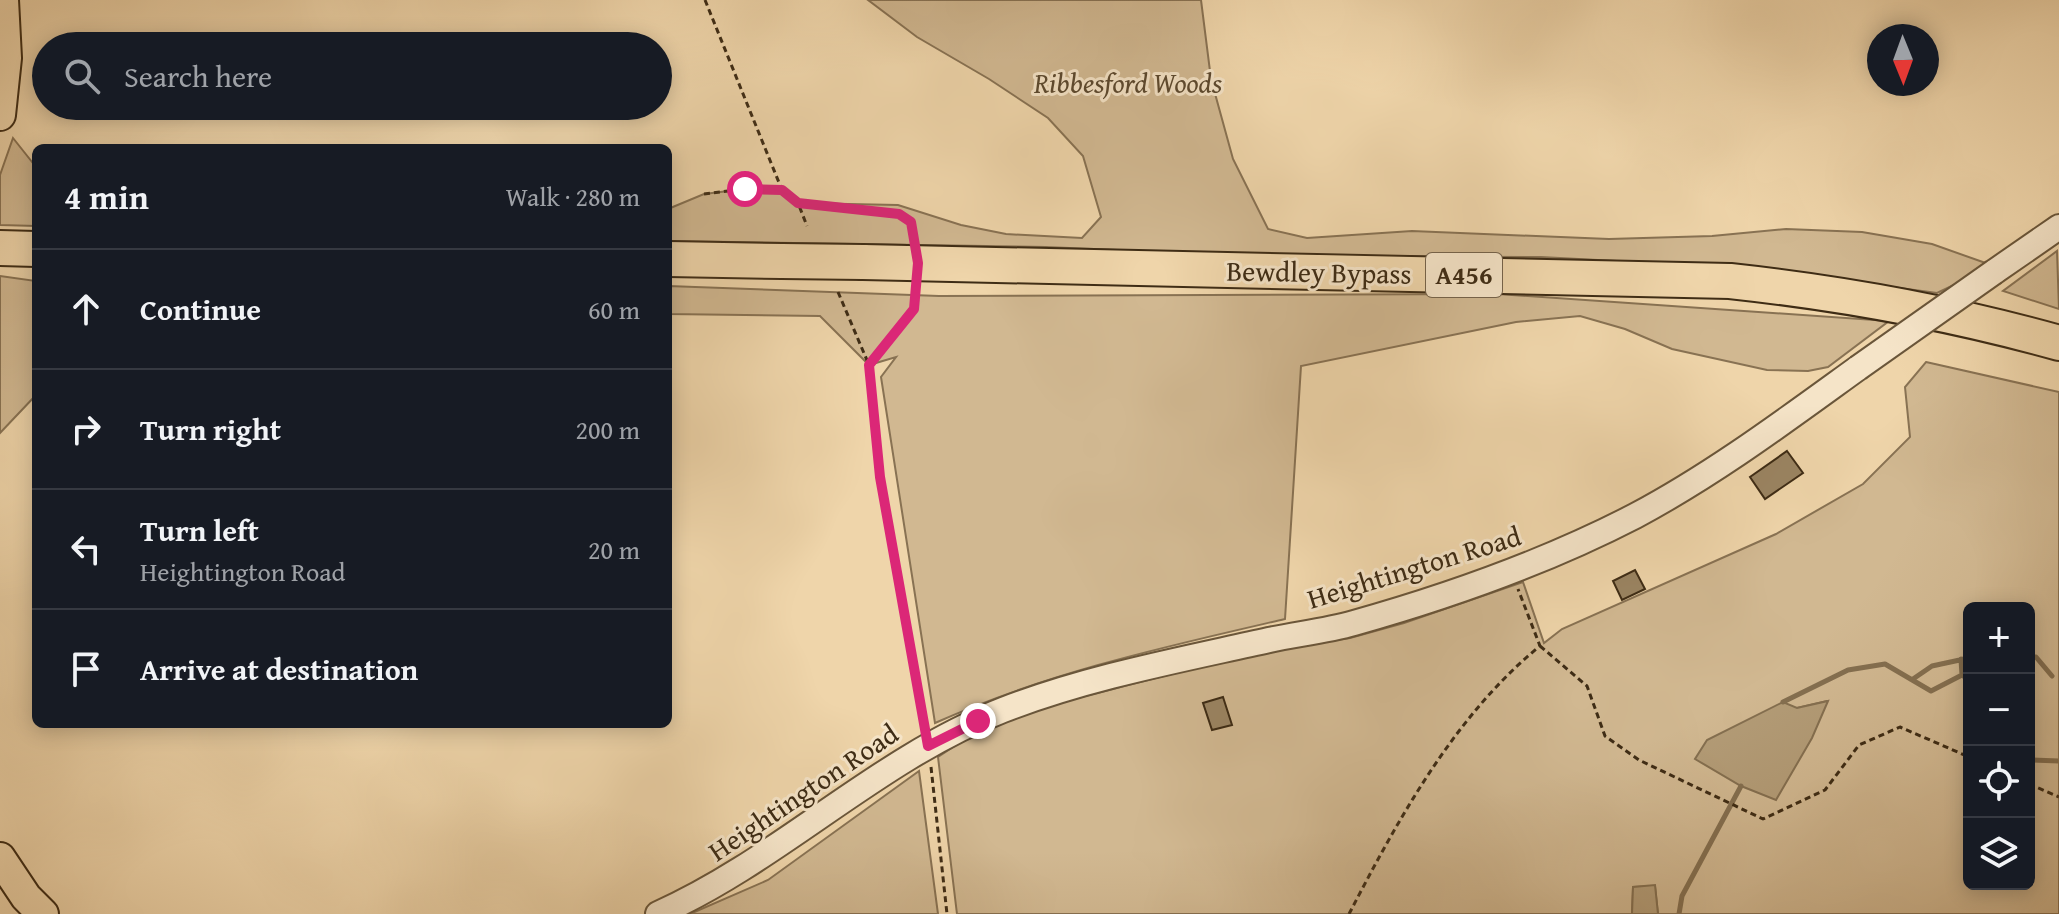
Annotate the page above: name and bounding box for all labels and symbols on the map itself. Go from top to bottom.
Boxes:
north arrow [1867,24,1939,96]
park label: Ribbesford Woods [1033,62,1222,103]
route start [727,171,763,207]
street label: Bewdley Bypass [1226,249,1412,294]
road number: A456 [1426,253,1502,297]
street label: Heightington Road [1302,515,1526,618]
route end [960,703,996,739]
street label: Heightington Road [700,713,906,870]

